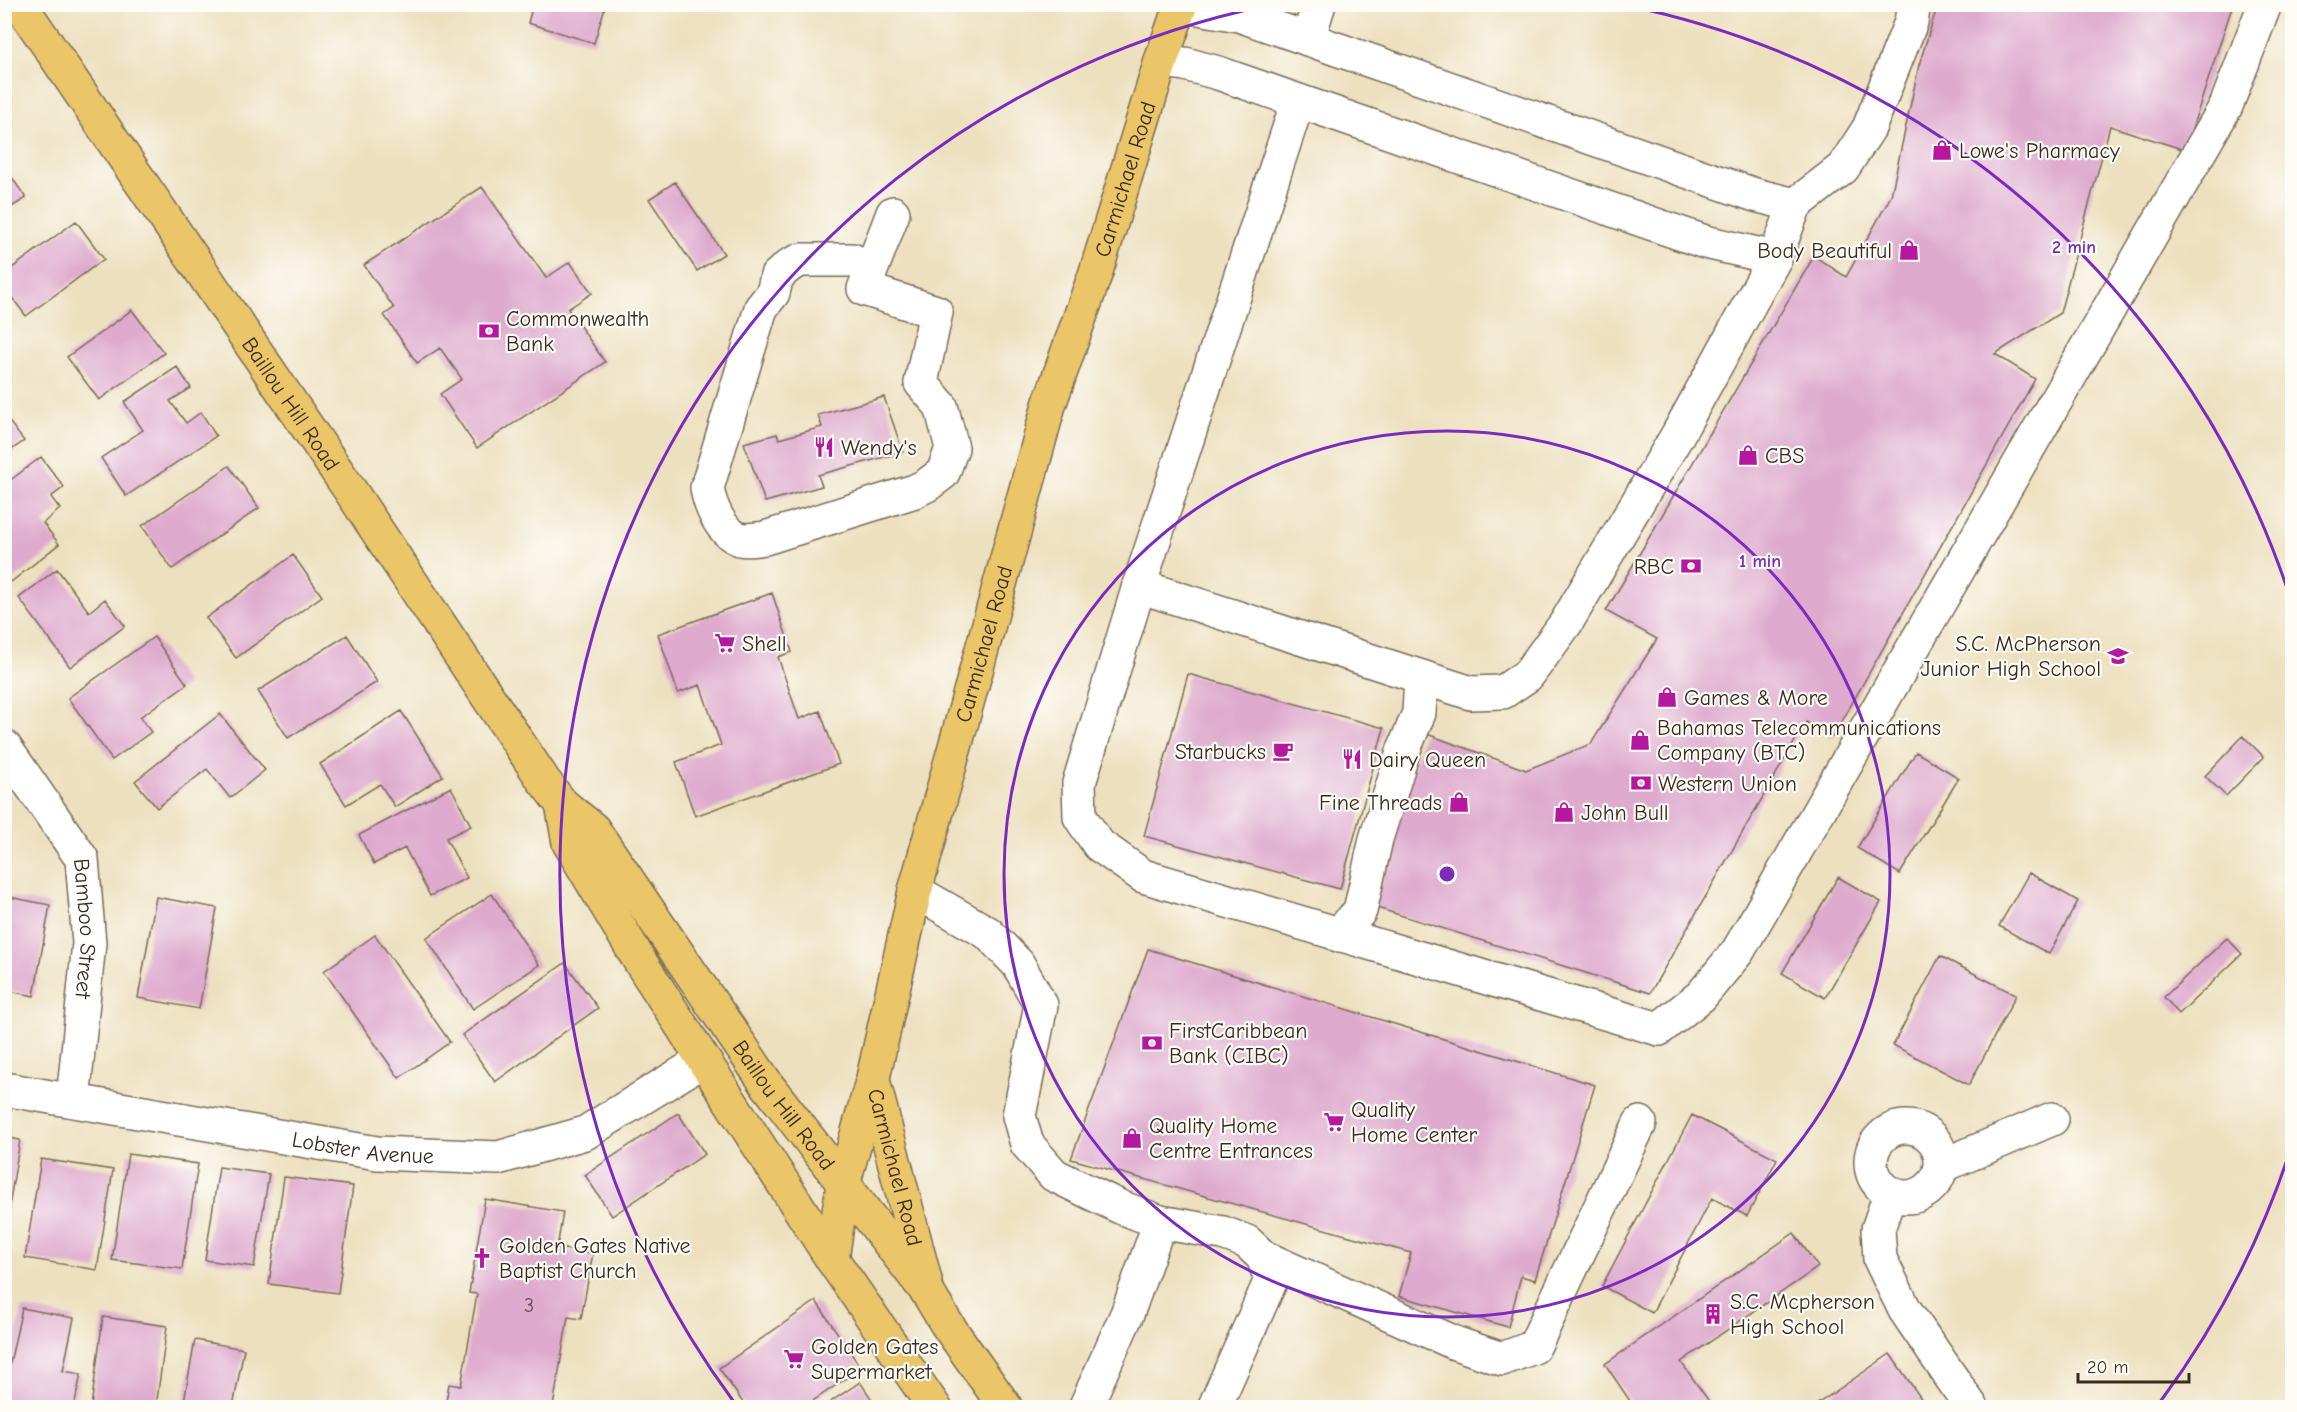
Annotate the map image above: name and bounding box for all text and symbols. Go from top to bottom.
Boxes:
street label: Carmichael Road [1089,98,1162,260]
shop icon: Lowe's Pharmacy [1930,138,1954,162]
place label: Lowe's Pharmacy [1959,138,2120,164]
text: 2 min [2052,237,2096,258]
place label: Body Beautiful [1757,238,1892,264]
shop icon: Body Beautiful [1897,238,1921,262]
place label: Commonwealth Bank [506,306,649,357]
bank icon: Commonwealth Bank [477,319,501,343]
street label: Baillou Hill Road [236,333,345,476]
restaurant icon: Wendy's [812,435,836,459]
place label: Wendy's [841,435,917,461]
shop icon: CBS [1736,443,1760,467]
place label: CBS [1765,443,1804,469]
text: 1 min [1739,551,1781,572]
place label: RBC [1634,554,1674,580]
bank icon: RBC [1679,554,1703,578]
street label: Carmichael Road [950,563,1018,725]
supermarket icon: Shell [713,631,737,655]
place label: Shell [742,631,787,657]
place label: S.C. McPherson Junior High School [1920,631,2101,682]
school or university icon: S.C. McPherson Junior High School [2106,644,2130,668]
shop icon: Games & More [1655,685,1679,709]
place label: Games & More [1684,685,1828,711]
place label: Bahamas Telecommunications Company (BTC) [1657,715,1941,766]
shop icon: Bahamas Telecommunications Company (BTC) [1628,728,1652,752]
place label: Starbucks [1175,739,1266,765]
cafe icon: Starbucks [1271,739,1295,763]
restaurant icon: Dairy Queen [1340,747,1364,771]
place label: Dairy Queen [1369,747,1486,773]
bank icon: Western Union [1629,771,1653,795]
place label: Western Union [1658,771,1797,797]
place label: Fine Threads [1319,790,1442,816]
shop icon: Fine Threads [1447,790,1471,814]
shop icon: John Bull [1552,800,1576,824]
place label: John Bull [1581,800,1669,826]
street label: Bamboo Street [68,857,101,1000]
centre of rings [1437,864,1457,884]
place label: FirstCaribbean Bank (CIBC) [1169,1018,1308,1069]
bank icon: FirstCaribbean Bank (CIBC) [1140,1031,1164,1055]
street label: Baillou Hill Road [727,1036,840,1176]
street label: Carmichael Road [862,1086,928,1249]
place label: Quality Home Center [1351,1097,1477,1148]
supermarket icon: Quality Home Center [1322,1110,1346,1134]
place label: Quality Home Centre Entrances [1149,1113,1313,1164]
shop icon: Quality Home Centre Entrances [1120,1126,1144,1150]
street label: Lobster Avenue [290,1127,434,1169]
place label: Golden Gates Native Baptist Church [499,1233,691,1284]
church icon: Golden Gates Native Baptist Church [470,1246,494,1270]
place label: S.C. Mcpherson High School [1730,1289,1875,1340]
house number: 3 [524,1294,534,1317]
building icon: S.C. Mcpherson High School [1701,1302,1725,1326]
place label: Golden Gates Supermarket [811,1334,938,1385]
scale bar [2078,1346,2189,1384]
supermarket icon: Golden Gates Supermarket [782,1347,806,1371]
text: 20 m [2087,1357,2128,1378]

